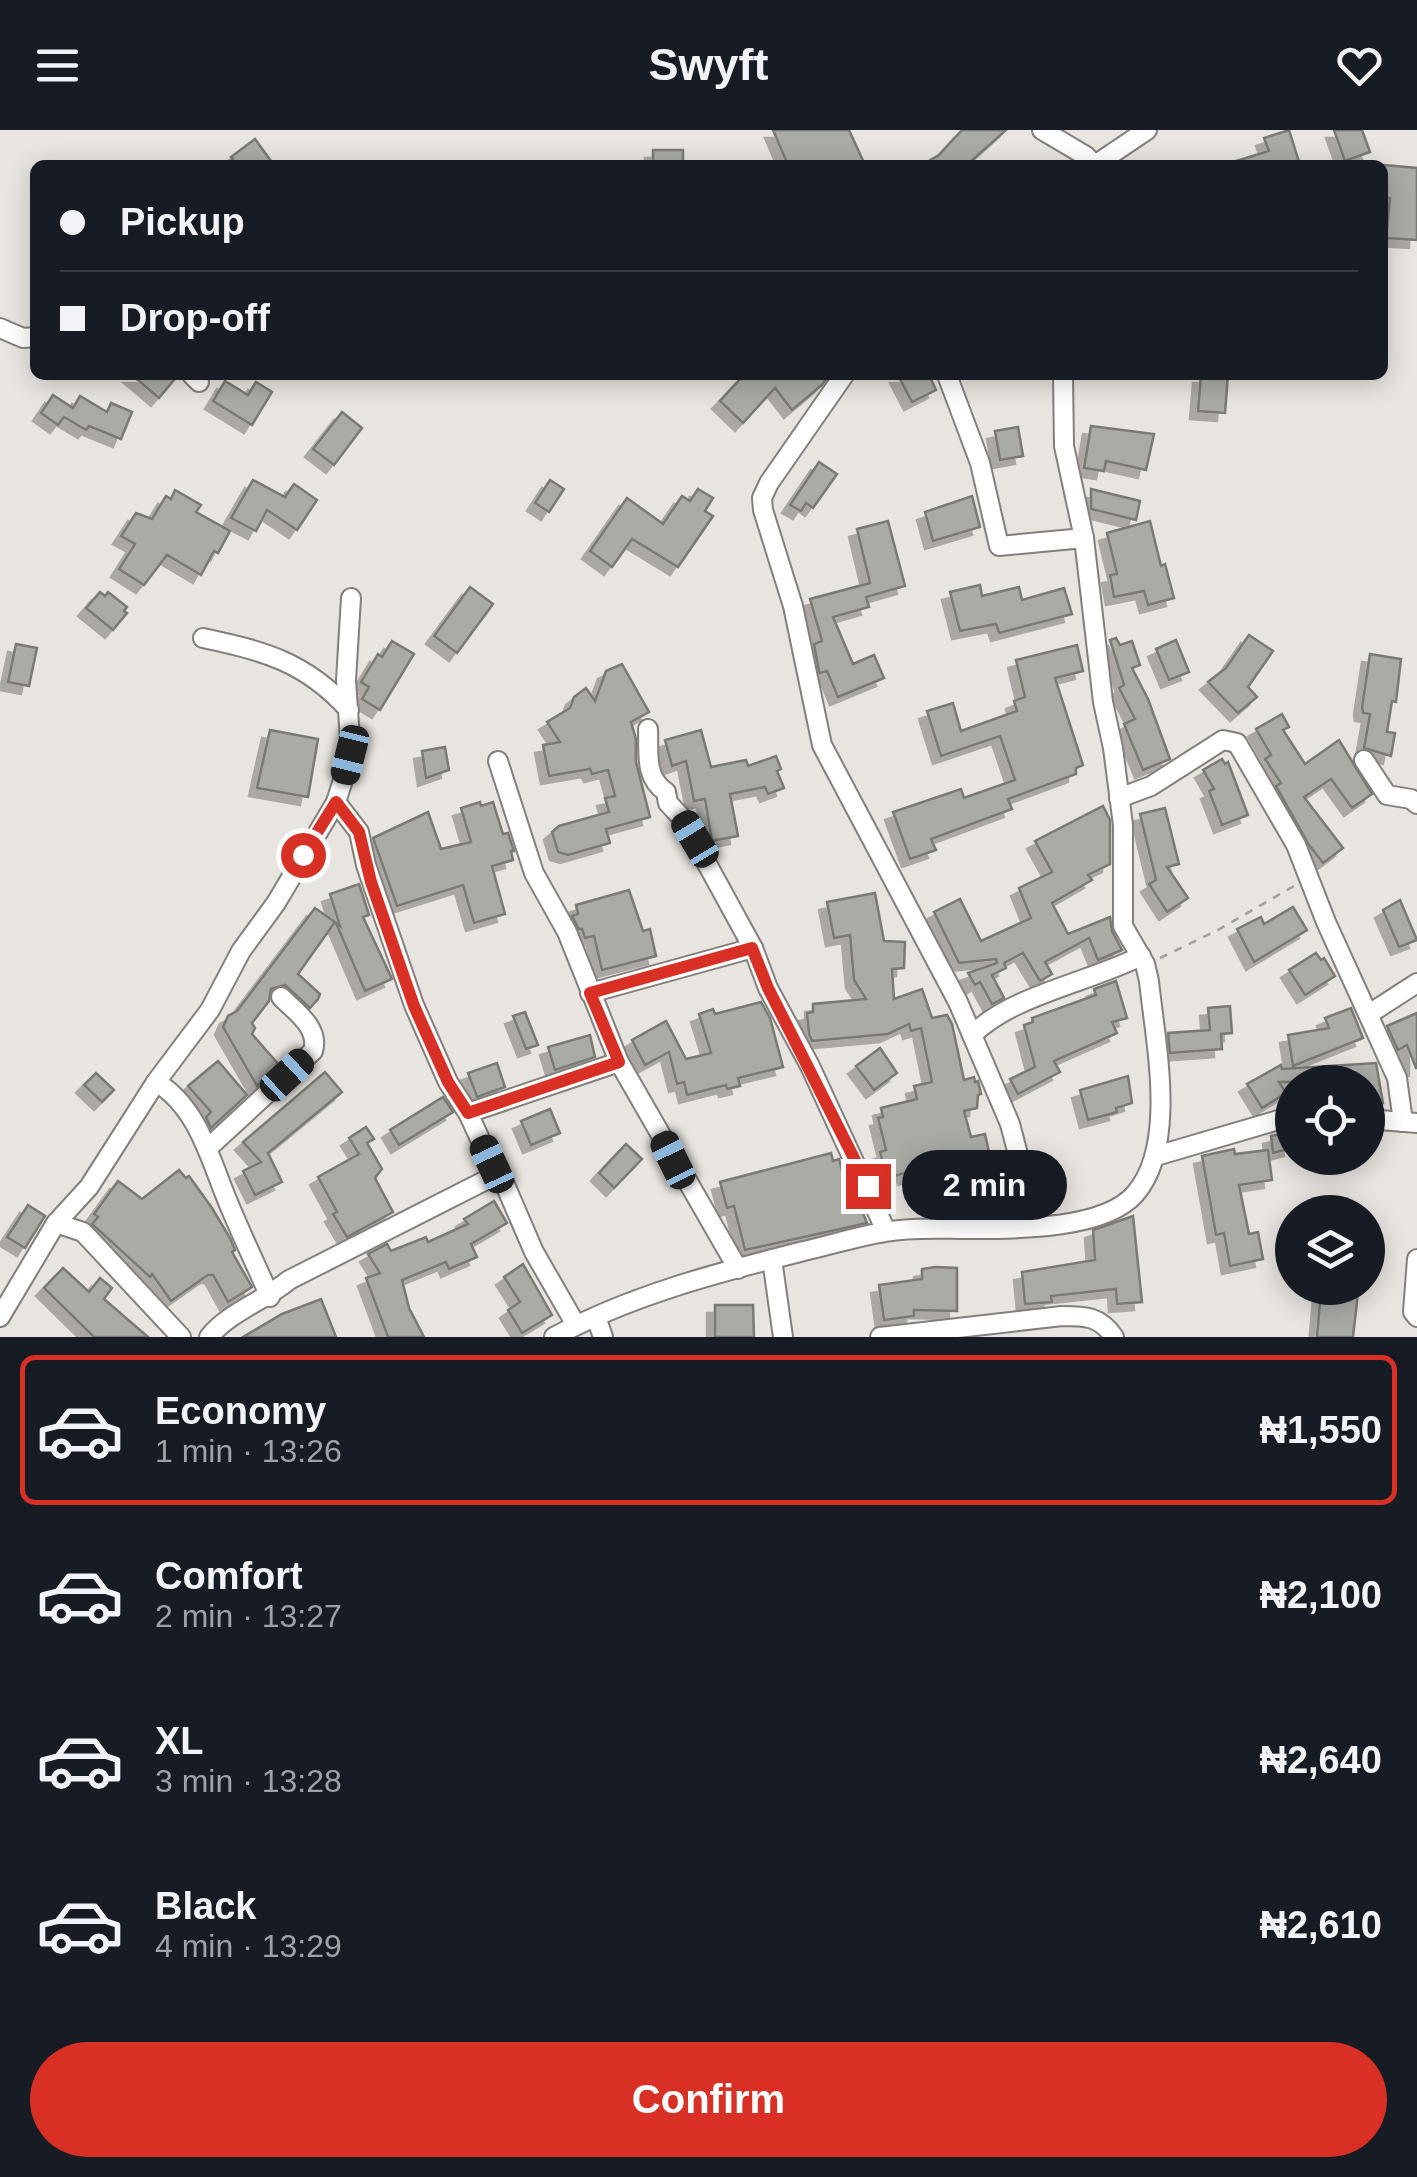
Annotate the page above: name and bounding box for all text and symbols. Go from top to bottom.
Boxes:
icon: menu [30,38,85,93]
icon: heart [1332,38,1387,93]
text: Swyft [648,39,769,90]
text: Pickup [120,201,245,243]
text: Drop-off [120,297,270,339]
car [328,722,372,788]
car [667,806,723,872]
route start [281,833,326,878]
car [255,1044,319,1106]
map controls [1275,1065,1385,1305]
button: locate [1275,1065,1385,1175]
car [646,1126,700,1194]
car [466,1130,518,1198]
callout: 2 min [903,1151,1068,1221]
route end [846,1164,891,1209]
text: 2 min [943,1167,1026,1203]
button: layers [1275,1195,1385,1305]
icon: car [35,1385,125,1475]
text: Economy [155,1390,326,1432]
text: ₦1,550 [1259,1409,1382,1451]
text: 1 min · 13:26 [155,1433,342,1469]
icon: car [35,1550,125,1640]
text: Comfort [155,1555,303,1597]
text: ₦2,100 [1259,1574,1382,1616]
text: 2 min · 13:27 [155,1598,342,1634]
icon: car [35,1715,125,1805]
text: XL [155,1720,204,1762]
text: ₦2,640 [1259,1739,1382,1781]
text: 3 min · 13:28 [155,1763,342,1799]
icon: car [35,1880,125,1970]
text: Black [155,1885,256,1927]
text: ₦2,610 [1259,1904,1382,1946]
text: 4 min · 13:29 [155,1928,342,1964]
button: Confirm [30,2042,1387,2157]

